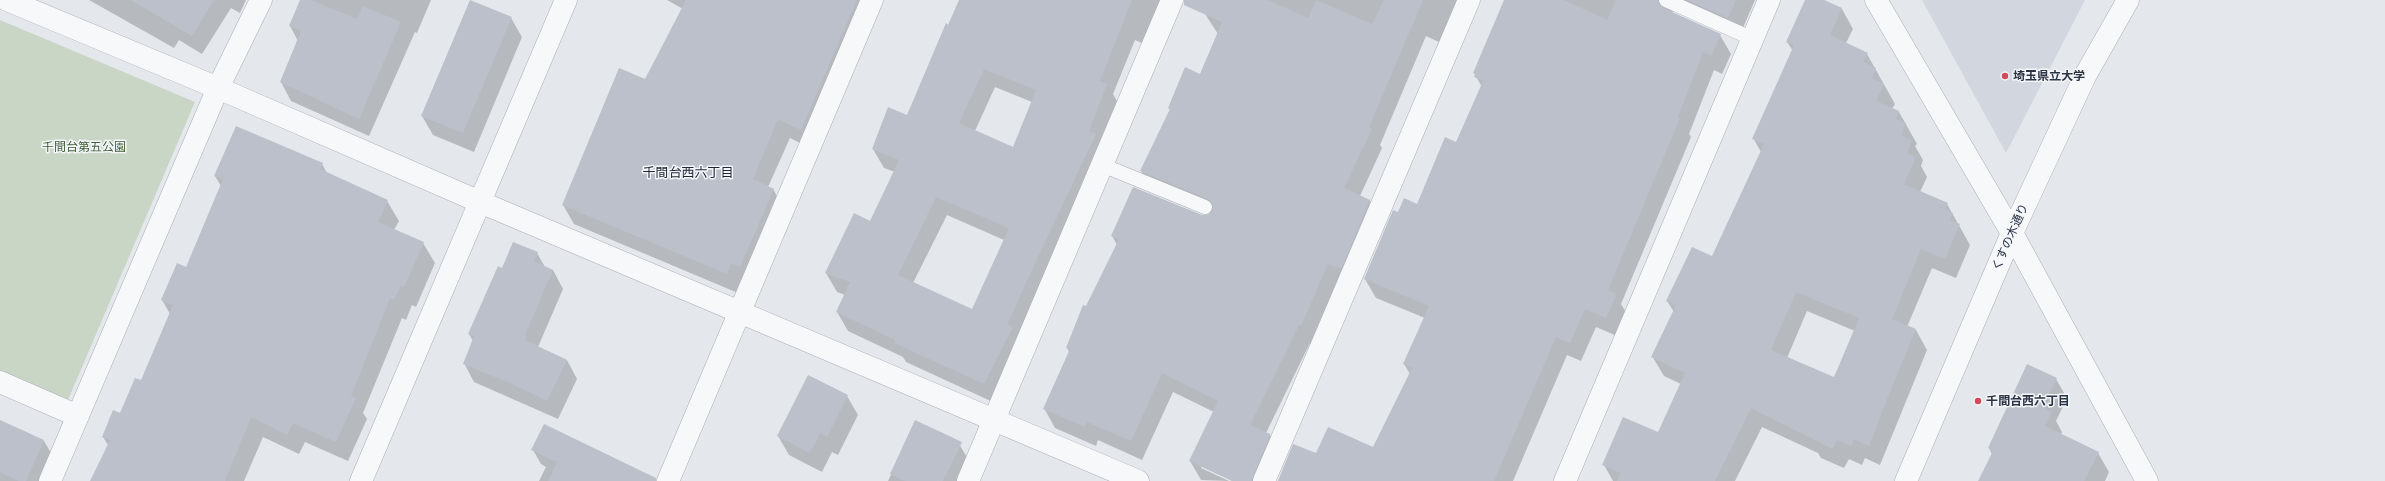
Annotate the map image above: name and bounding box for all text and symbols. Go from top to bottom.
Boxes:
place label: 埼玉県立大学 [2013,69,2085,83]
marker: 埼玉県立大学 [2000,71,2010,81]
park label: 千間台第五公園 [42,140,126,154]
district label: 千間台西六丁目 [643,165,733,181]
street label: くすの木通り [1989,201,2031,273]
place label: 千間台西六丁目 [1986,394,2070,408]
marker: 千間台西六丁目 [1973,396,1983,406]

